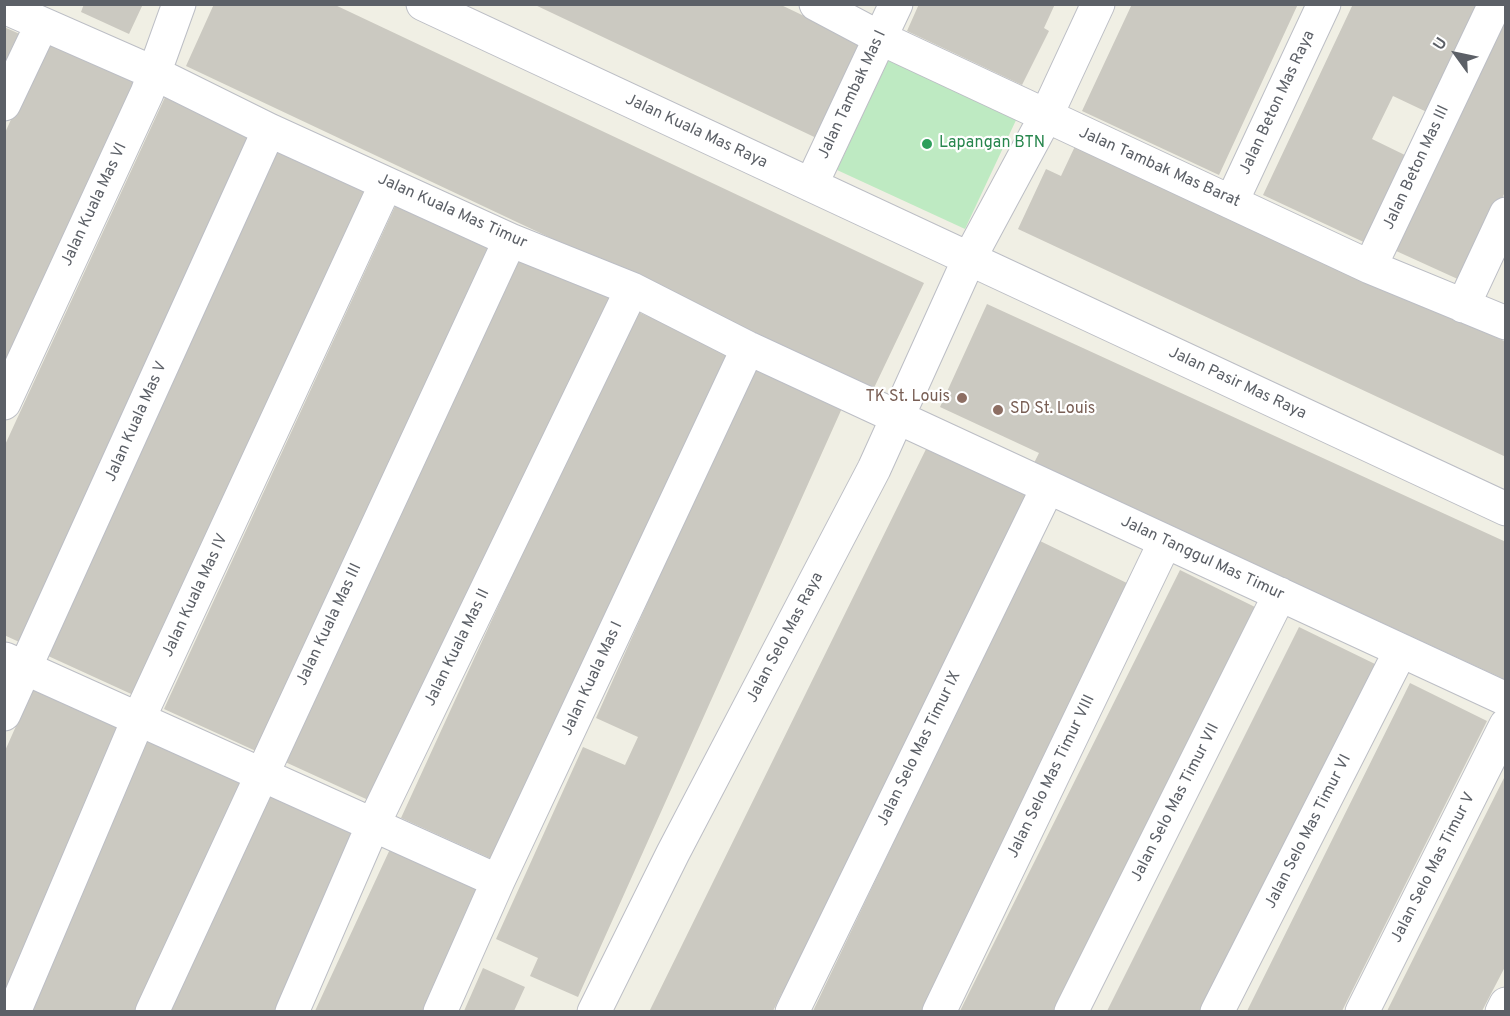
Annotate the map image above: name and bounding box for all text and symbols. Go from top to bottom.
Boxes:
north arrow [1426,24,1486,84]
street label: Jalan Tambak Mas I [815,28,891,162]
street label: Jalan Beton Mas Raya [1236,28,1320,178]
text: U [1429,34,1452,54]
street label: Jalan Kuala Mas Raya [622,91,770,173]
street label: Jalan Beton Mas III [1380,103,1454,233]
street label: Jalan Tambak Mas Barat [1075,124,1243,212]
place label: Lapangan BTN [939,134,1045,154]
marker: Lapangan BTN [920,137,934,151]
street label: Jalan Kuala Mas VI [58,140,132,270]
street label: Jalan Kuala Mas Timur [374,170,530,254]
street label: Jalan Pasir Mas Raya [1165,344,1309,424]
street label: Jalan Kuala Mas V [102,359,172,485]
place label: TK St. Louis [865,388,950,408]
marker: TK St. Louis [955,391,969,405]
place label: SD St. Louis [1010,400,1095,420]
marker: SD St. Louis [991,403,1005,417]
street label: Jalan Tanggul Mas Timur [1117,513,1287,605]
street label: Jalan Kuala Mas IV [159,531,233,661]
street label: Jalan Kuala Mas III [293,561,367,689]
street label: Jalan Selo Mas Raya [743,569,829,707]
street label: Jalan Kuala Mas II [421,586,495,710]
street label: Jalan Kuala Mas I [558,619,628,739]
street label: Jalan Selo Mas Timur IX [874,668,966,830]
street label: Jalan Selo Mas Timur VIII [1004,692,1100,862]
street label: Jalan Selo Mas Timur VII [1128,721,1224,885]
street label: Jalan Selo Mas Timur VI [1262,752,1356,912]
street label: Jalan Selo Mas Timur V [1388,790,1480,946]

